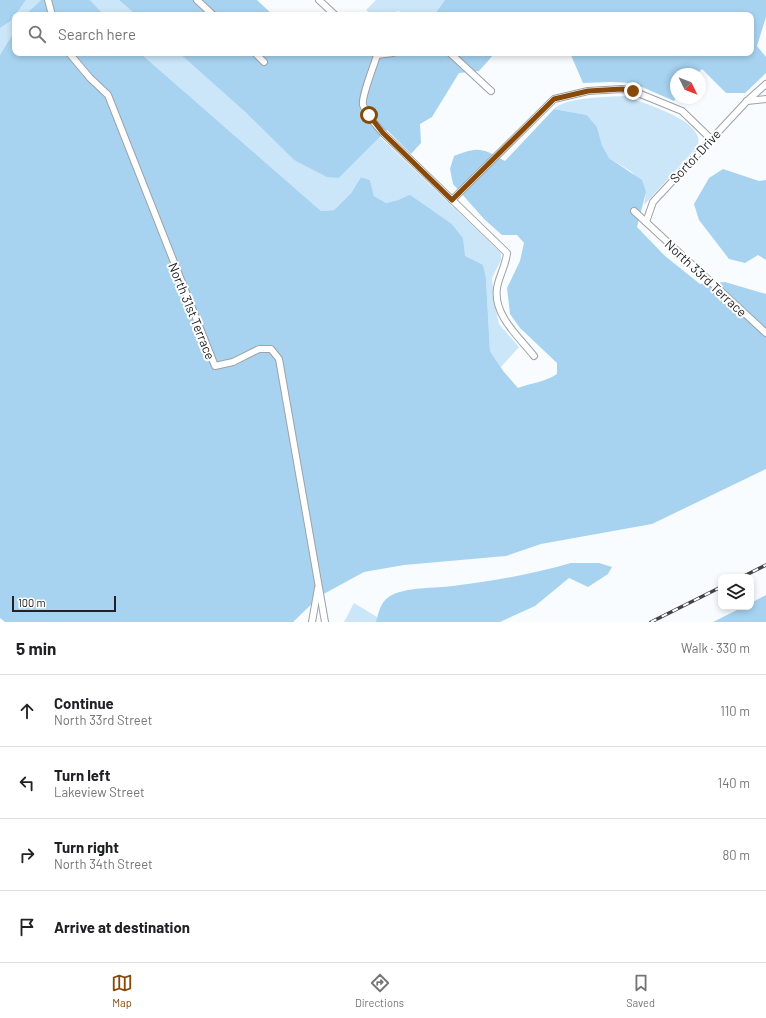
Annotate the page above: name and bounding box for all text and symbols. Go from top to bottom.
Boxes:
search box [12,12,754,56]
icon: search [26,23,48,45]
text: Search here [58,25,136,43]
north arrow [670,68,706,104]
route end [624,82,642,100]
route start [360,106,378,124]
street label: Sortor Drive [666,126,724,186]
street label: North 33rd Terrace [662,236,750,320]
street label: North 31st Terrace [165,260,219,362]
map controls [718,574,754,610]
button: layers [718,574,754,610]
scale bar [12,594,116,613]
text: 100 m [18,596,46,609]
text: 5 min [16,638,56,658]
text: Walk · 330 m [681,640,750,656]
text: Continue [54,694,114,712]
icon: ahead [16,700,38,722]
text: 110 m [720,703,750,719]
text: North 33rd Street [54,712,152,728]
text: Turn left [54,766,110,784]
icon: left [16,772,38,794]
text: 140 m [718,775,750,791]
text: Lakeview Street [54,784,145,800]
text: Turn right [54,838,119,856]
icon: right [16,844,38,866]
text: 80 m [723,847,750,863]
text: North 34th Street [54,856,153,872]
icon: arrive [16,916,38,938]
text: Arrive at destination [54,918,190,936]
tab: Map [111,972,133,1009]
tab: Directions [355,972,404,1009]
tab: Saved [626,972,655,1009]

